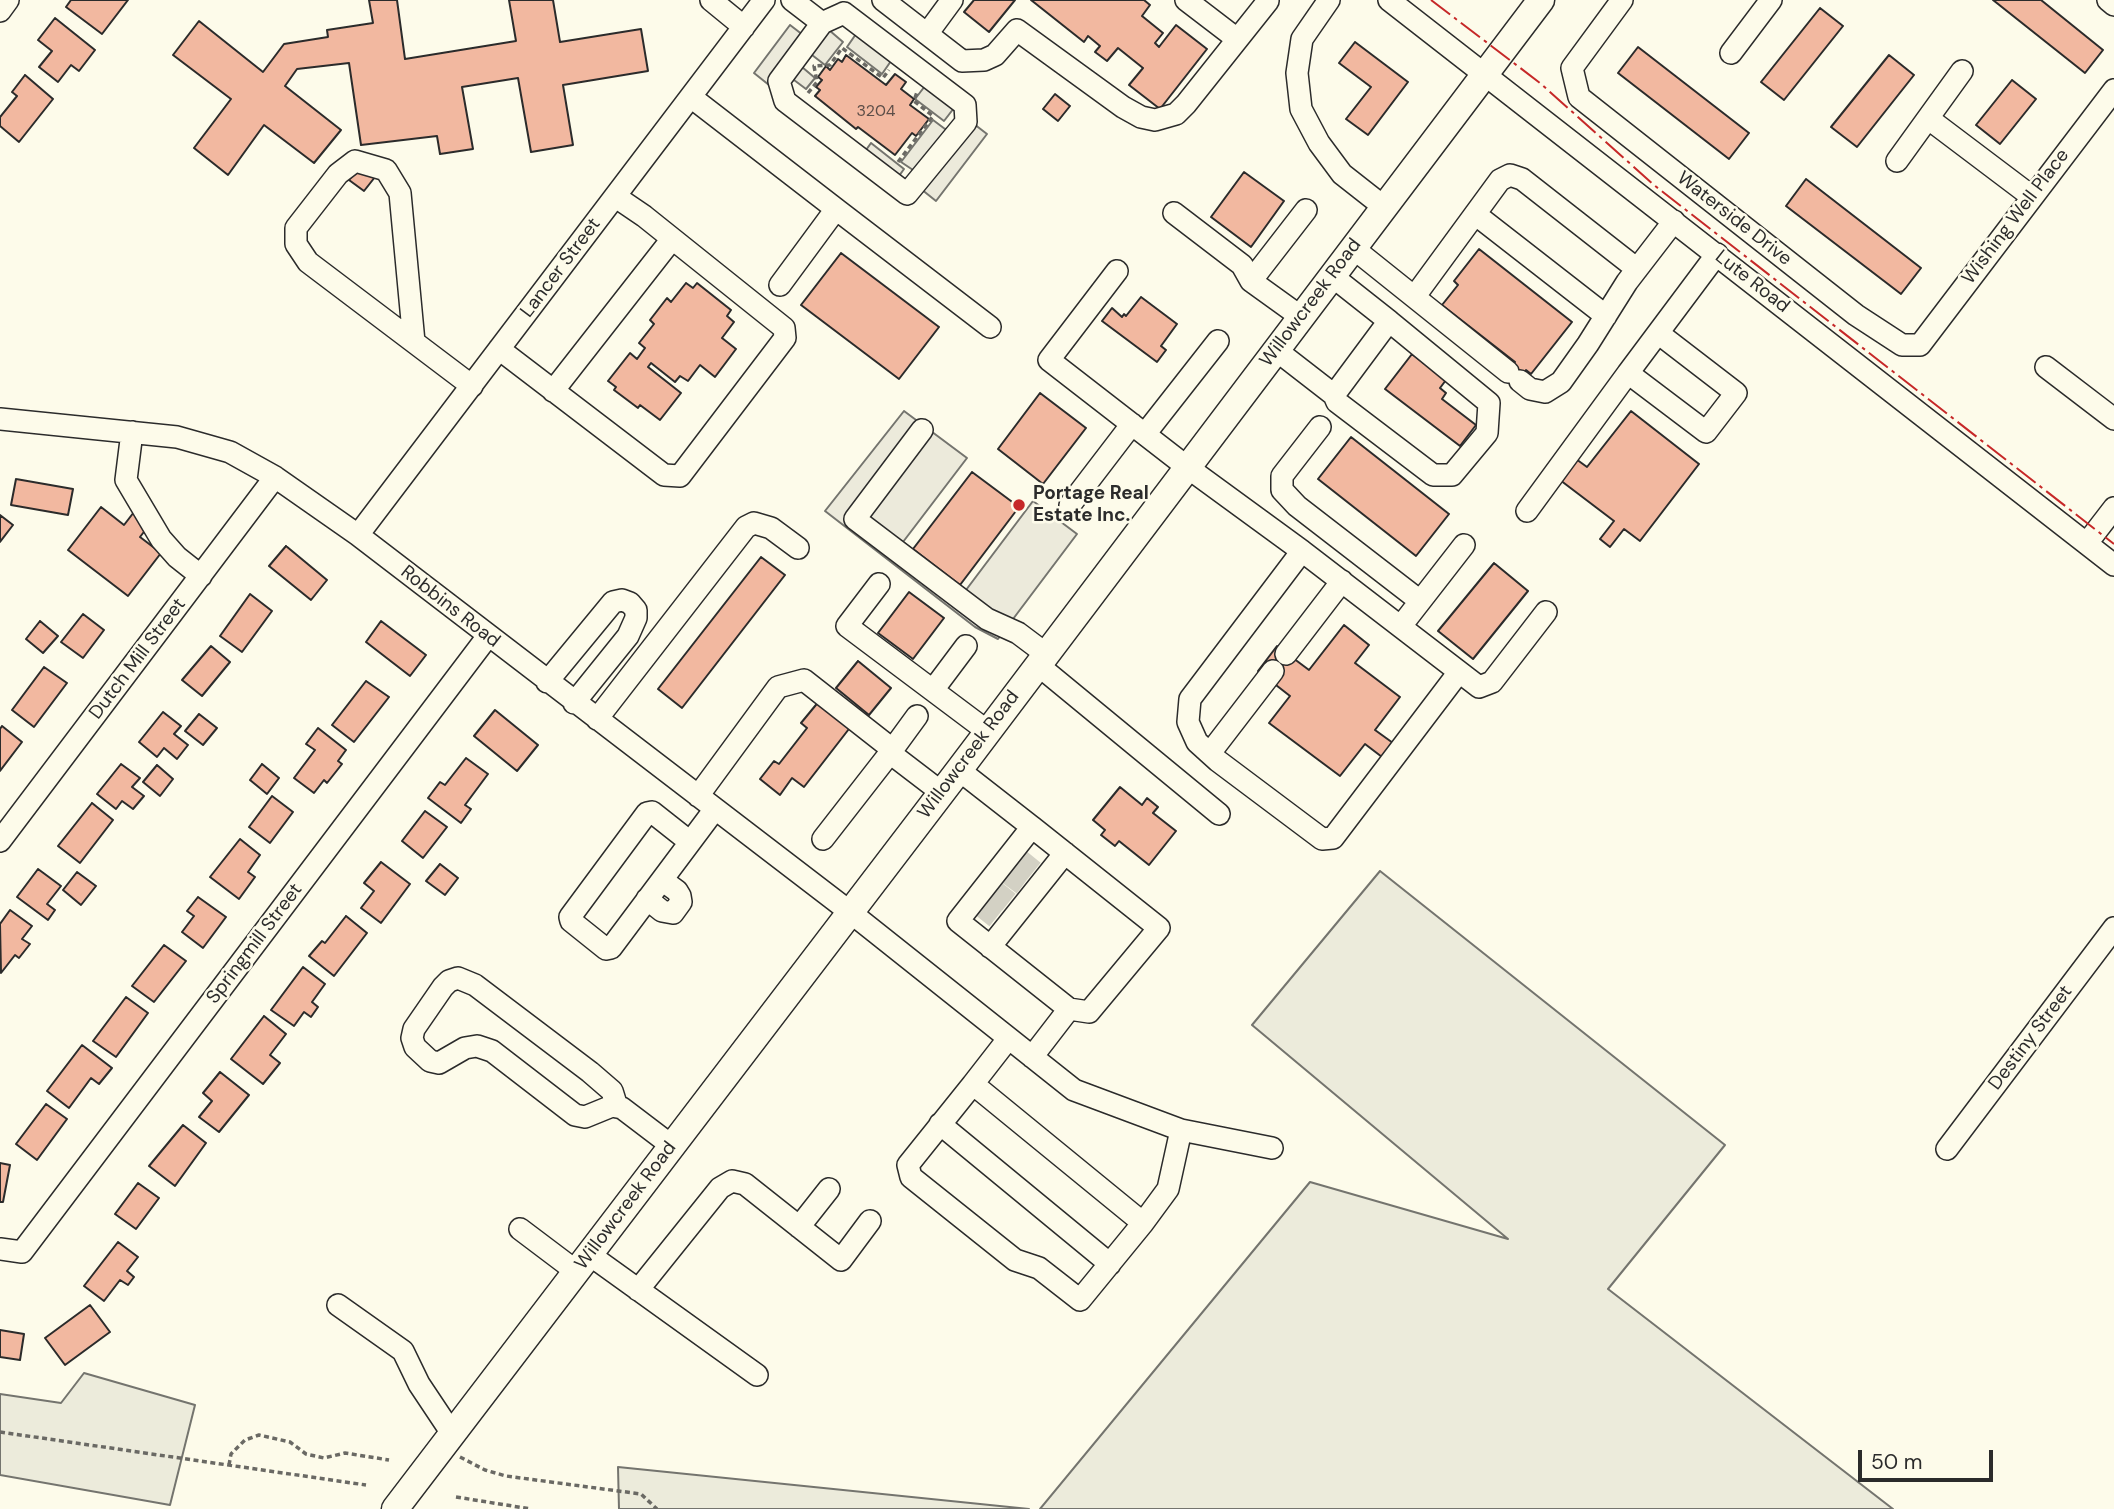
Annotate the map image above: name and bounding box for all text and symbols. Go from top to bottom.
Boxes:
house number: 3204 [856,102,896,122]
street label: Wishing Well Place [1958,145,2074,289]
street label: Waterside Drive [1672,167,1796,271]
street label: Lancer Street [516,214,606,322]
street label: Willowcreek Road [1255,234,1367,372]
street label: Lute Road [1710,246,1794,318]
place label: Portage Real Estate Inc. [1033,483,1149,527]
marker: Portage Real Estate Inc. [1011,497,1027,513]
street label: Robbins Road [396,561,504,653]
street label: Dutch Mill Street [85,594,191,724]
street label: Willowcreek Road [913,686,1025,824]
street label: Springmill Street [202,879,308,1009]
street label: Destiny Street [1984,981,2078,1095]
street label: Willowcreek Road [570,1137,682,1275]
scale bar [1862,1436,1997,1480]
text: 50 m [1871,1448,1922,1476]

